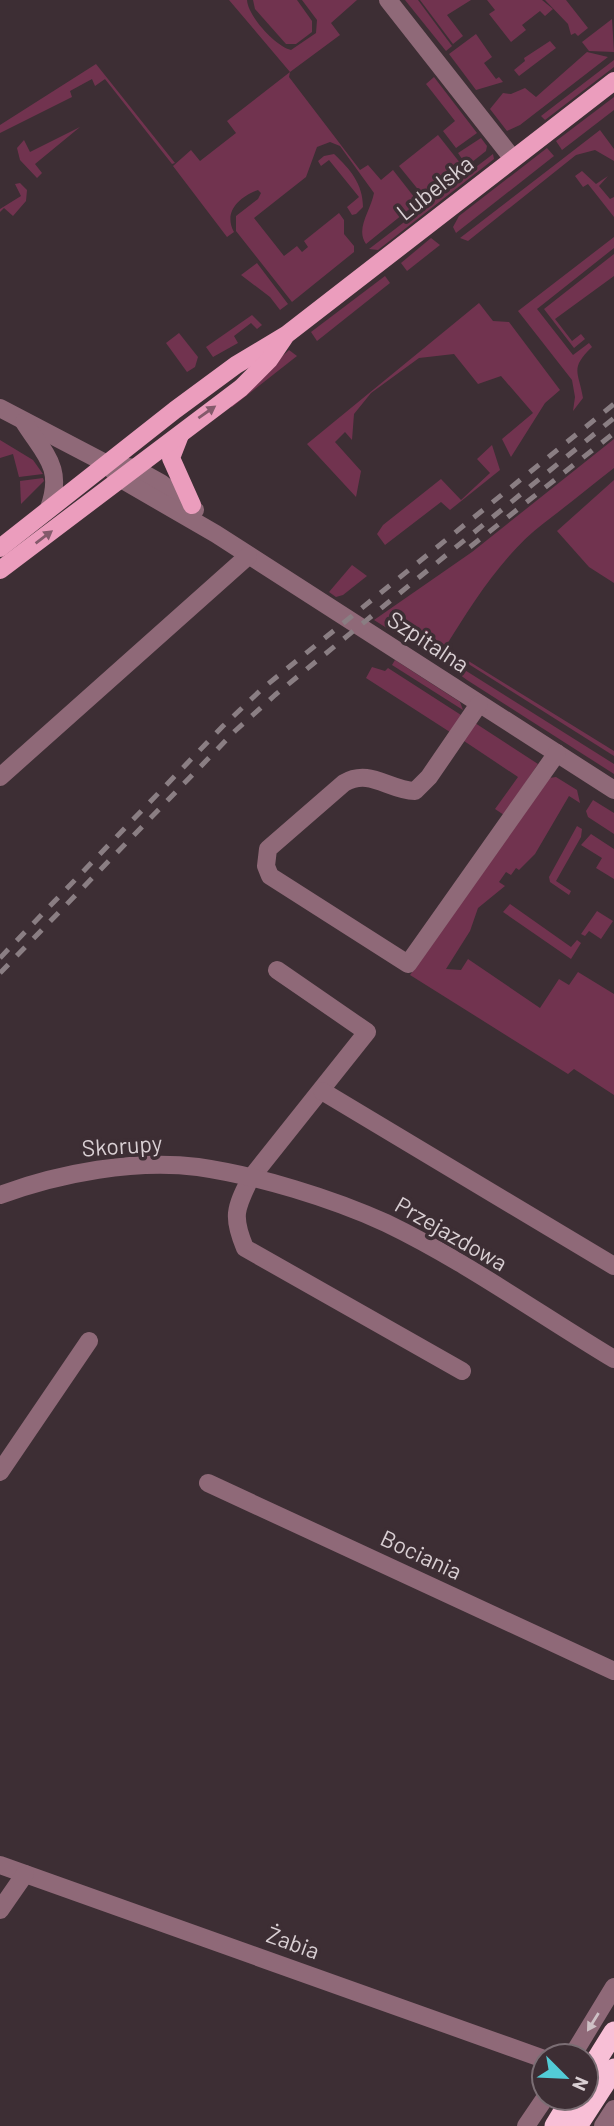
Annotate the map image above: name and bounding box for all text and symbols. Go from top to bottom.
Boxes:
street label: Lubelska [391,149,478,226]
one-way arrow [198,405,216,419]
one-way arrow [35,530,53,544]
street label: Szpitalna [382,604,475,678]
street label: Skorupy [81,1128,164,1162]
street label: Przejazdowa [390,1190,513,1276]
street label: Bociania [376,1523,467,1585]
street label: Żabia [263,1920,324,1965]
one-way arrow [586,2012,599,2031]
north arrow [530,2042,600,2112]
text: N [568,2074,594,2095]

